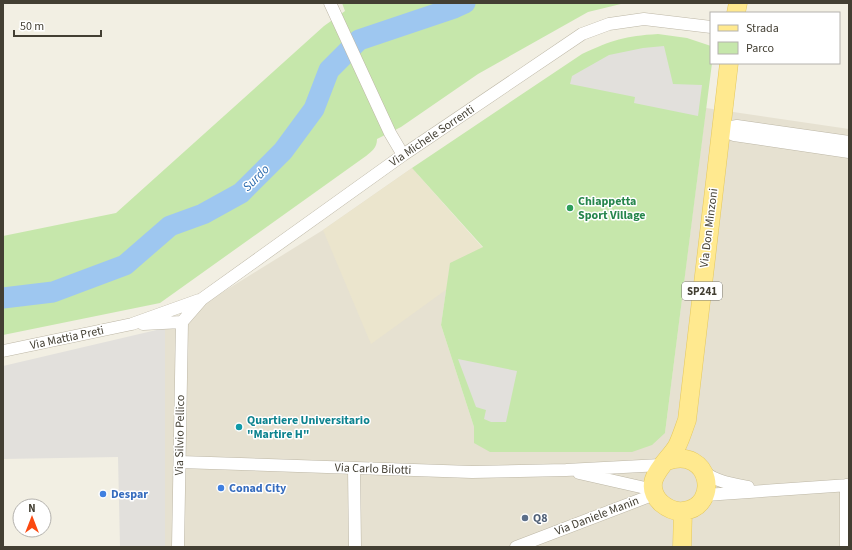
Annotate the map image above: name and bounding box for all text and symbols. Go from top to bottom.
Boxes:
scale bar [14,12,101,38]
legend [710,12,840,64]
text: 50 m [20,18,44,35]
text: Strada [746,20,779,37]
text: Parco [746,40,774,57]
street label: Via Michele Sorrenti [386,101,478,171]
water label: Surdo [239,160,274,195]
street label: Via Don Minzoni [696,187,722,269]
place label: Chiappetta Sport Village [578,193,646,224]
marker: Chiappetta Sport Village [565,203,575,213]
road number: SP241 [682,282,722,300]
street label: Via Mattia Preti [28,322,106,354]
street label: Via Silvio Pellico [171,394,189,476]
place label: Quartiere Universitario "Martire H" [247,412,370,443]
marker: Quartiere Universitario "Martire H" [234,422,244,432]
street label: Via Carlo Bilotti [334,459,412,479]
place label: Conad City [229,480,287,497]
marker: Conad City [216,483,226,493]
place label: Despar [111,486,148,503]
marker: Despar [98,489,108,499]
street label: Via Daniele Manin [553,492,641,540]
north arrow [12,498,52,538]
text: N [28,501,36,516]
place label: Q8 [533,510,548,527]
marker: Q8 [520,513,530,523]

